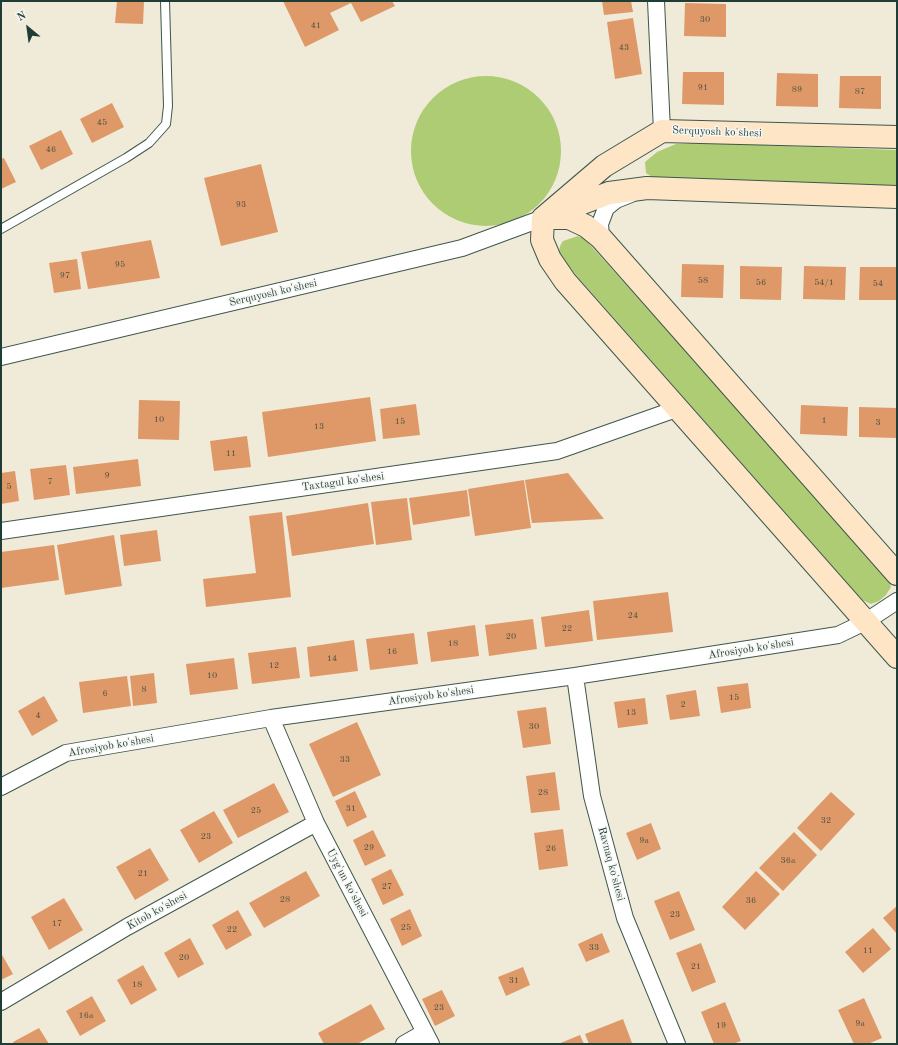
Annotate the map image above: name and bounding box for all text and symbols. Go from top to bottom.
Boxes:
north arrow [8,8,48,48]
text: N [16,10,28,24]
house number: 30 [700,15,710,25]
house number: 41 [311,21,321,31]
house number: 43 [619,43,629,53]
house number: 91 [698,83,708,93]
house number: 89 [792,85,802,95]
house number: 87 [855,87,865,97]
house number: 45 [97,118,107,128]
street label: Serquyosh ko'shesi [672,124,762,140]
house number: 46 [46,145,56,155]
house number: 93 [236,200,246,210]
house number: 95 [115,260,125,270]
house number: 97 [60,271,70,281]
street label: Serquyosh ko'shesi [228,276,318,310]
house number: 58 [698,276,708,286]
house number: 56 [756,278,766,288]
house number: 54/1 [814,278,834,288]
house number: 54 [873,279,883,289]
house number: 10 [154,415,164,425]
house number: 1 [821,416,827,426]
house number: 15 [395,417,405,427]
house number: 3 [875,418,881,428]
house number: 13 [314,422,324,432]
house number: 11 [226,449,236,459]
street label: Taxtagul ko'shesi [301,470,385,494]
house number: 9 [104,471,110,481]
house number: 7 [47,477,53,487]
house number: 5 [6,482,12,492]
house number: 24 [628,611,638,621]
house number: 22 [562,624,572,634]
house number: 20 [506,632,516,642]
street label: Afrosiyob ko'shesi [707,636,795,662]
house number: 18 [448,639,458,649]
house number: 16 [387,647,397,657]
house number: 14 [327,654,337,664]
house number: 12 [269,661,279,671]
house number: 10 [207,671,217,681]
street label: Afrosiyob ko'shesi [387,683,475,709]
house number: 8 [141,685,147,695]
house number: 6 [102,689,108,699]
house number: 15 [729,693,739,703]
house number: 2 [680,700,686,710]
house number: 13 [626,708,636,718]
house number: 4 [35,711,41,721]
house number: 30 [529,722,539,732]
street label: Afrosiyob ko'shesi [67,732,155,760]
house number: 33 [340,755,350,765]
house number: 28 [538,788,548,798]
house number: 31 [346,804,356,814]
house number: 25 [251,806,261,816]
house number: 32 [821,816,831,826]
street label: Ravnaq ko'shesi [595,826,627,902]
house number: 23 [201,832,211,842]
house number: 9a [639,836,649,846]
house number: 29 [364,843,374,853]
house number: 26 [546,844,556,854]
street label: Uyg'un ko'shesi [324,847,370,919]
house number: 36a [781,856,795,866]
house number: 21 [138,869,148,879]
house number: 27 [382,882,392,892]
street label: Kitob ko'shesi [125,889,189,933]
house number: 28 [280,895,290,905]
house number: 36 [746,896,756,906]
house number: 23 [670,910,680,920]
house number: 17 [52,919,62,929]
house number: 25 [401,923,411,933]
house number: 22 [227,925,237,935]
house number: 33 [589,943,599,953]
house number: 11 [863,946,873,956]
house number: 20 [179,953,189,963]
house number: 21 [691,962,701,972]
house number: 31 [509,976,519,986]
house number: 18 [132,980,142,990]
house number: 23 [434,1003,444,1013]
house number: 16a [79,1011,93,1021]
house number: 9a [855,1019,865,1029]
house number: 19 [716,1021,726,1031]

